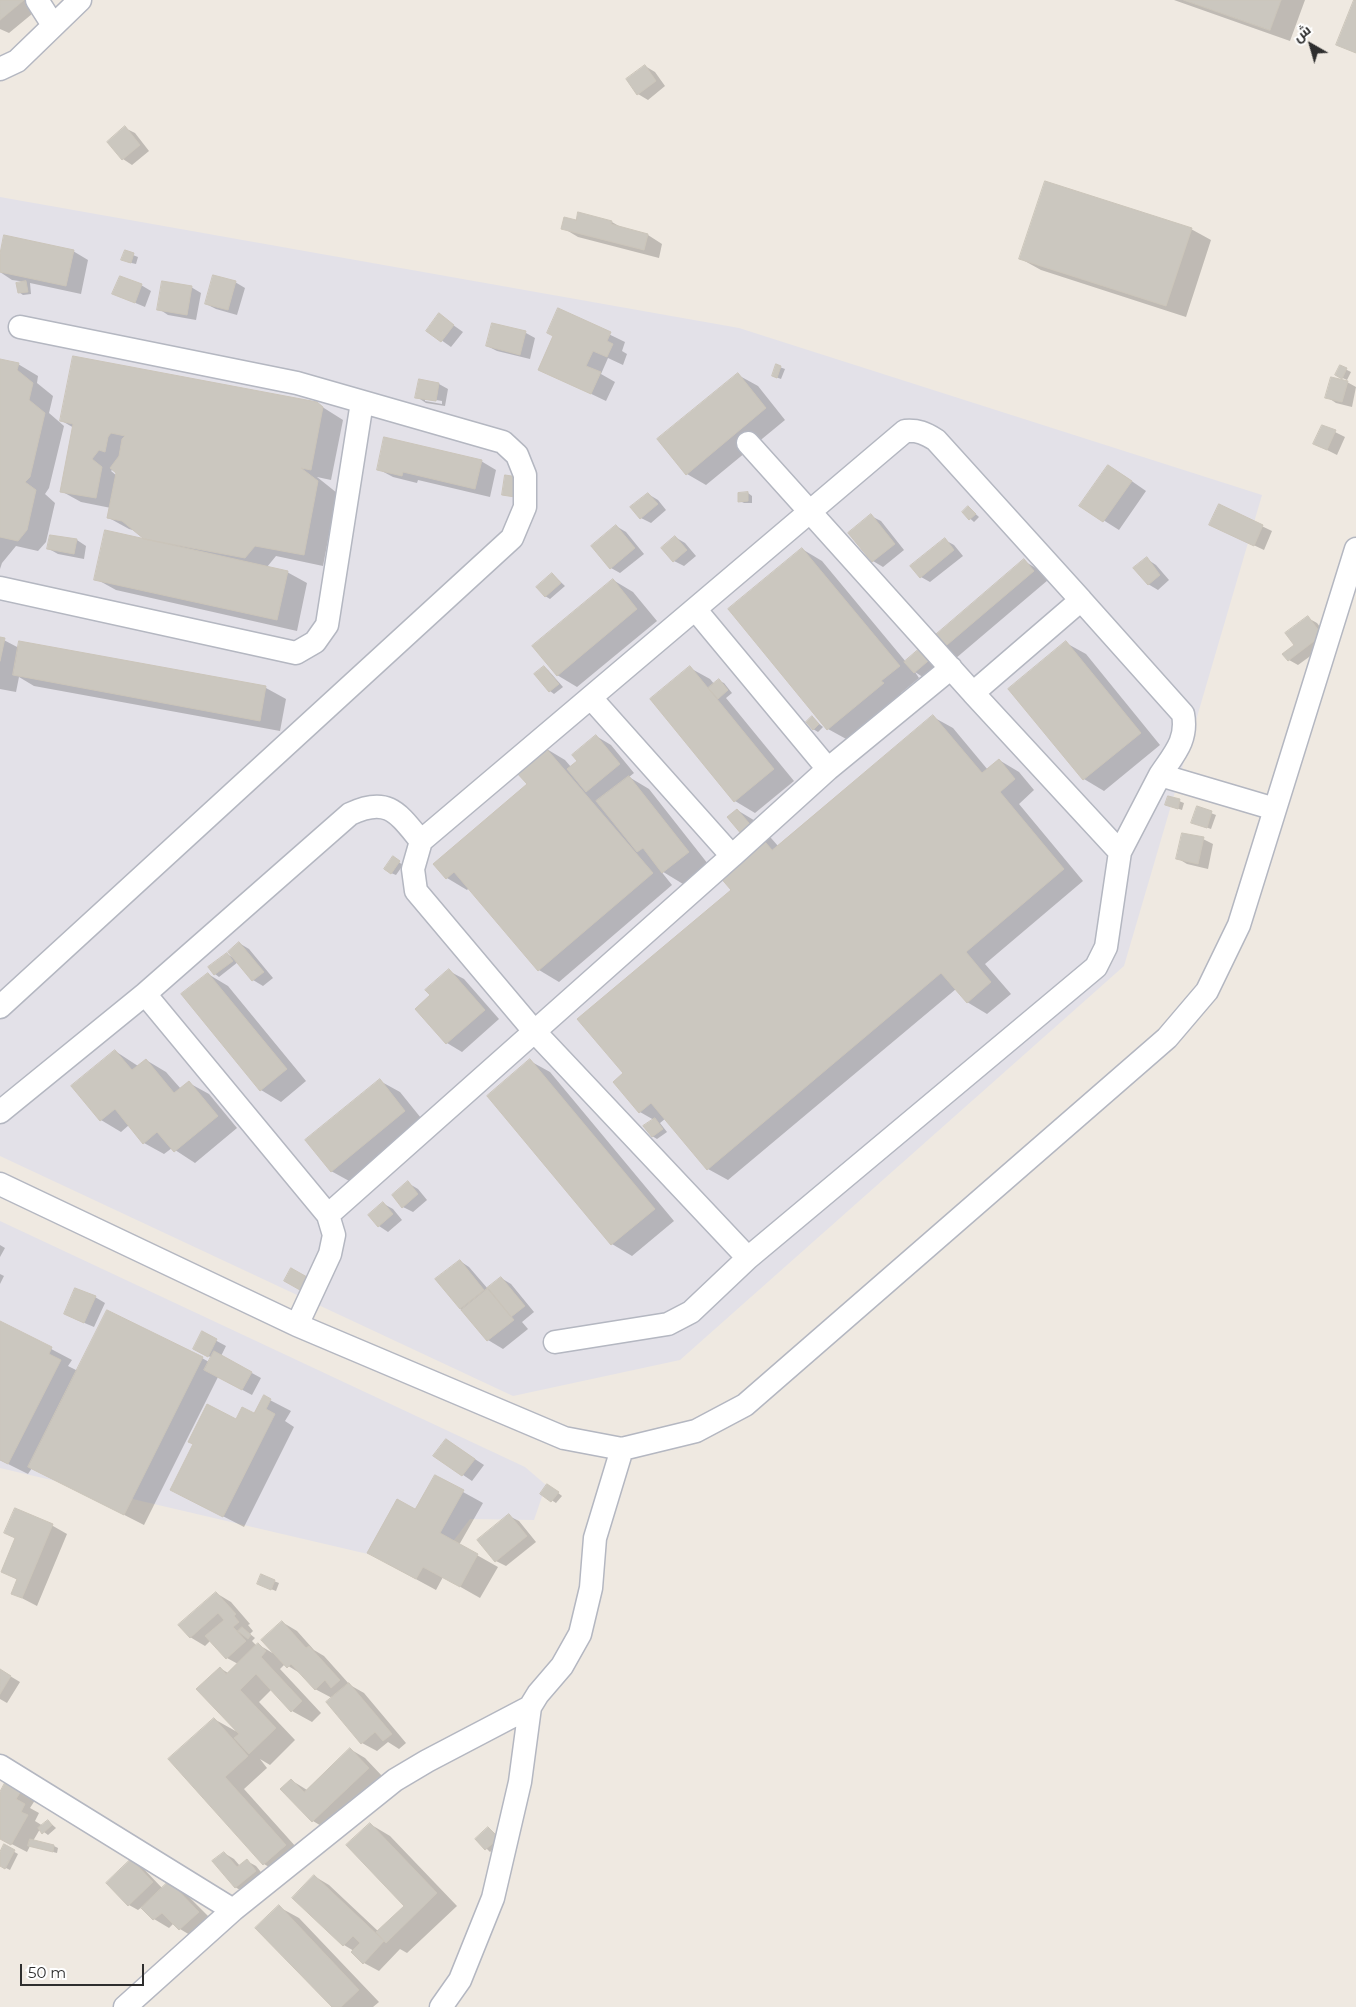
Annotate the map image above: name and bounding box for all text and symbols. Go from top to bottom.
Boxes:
north arrow [1286,20,1336,70]
text: ش [1289,21,1314,46]
scale bar [22,1954,146,1986]
text: 50 m [28,1963,66,1982]

